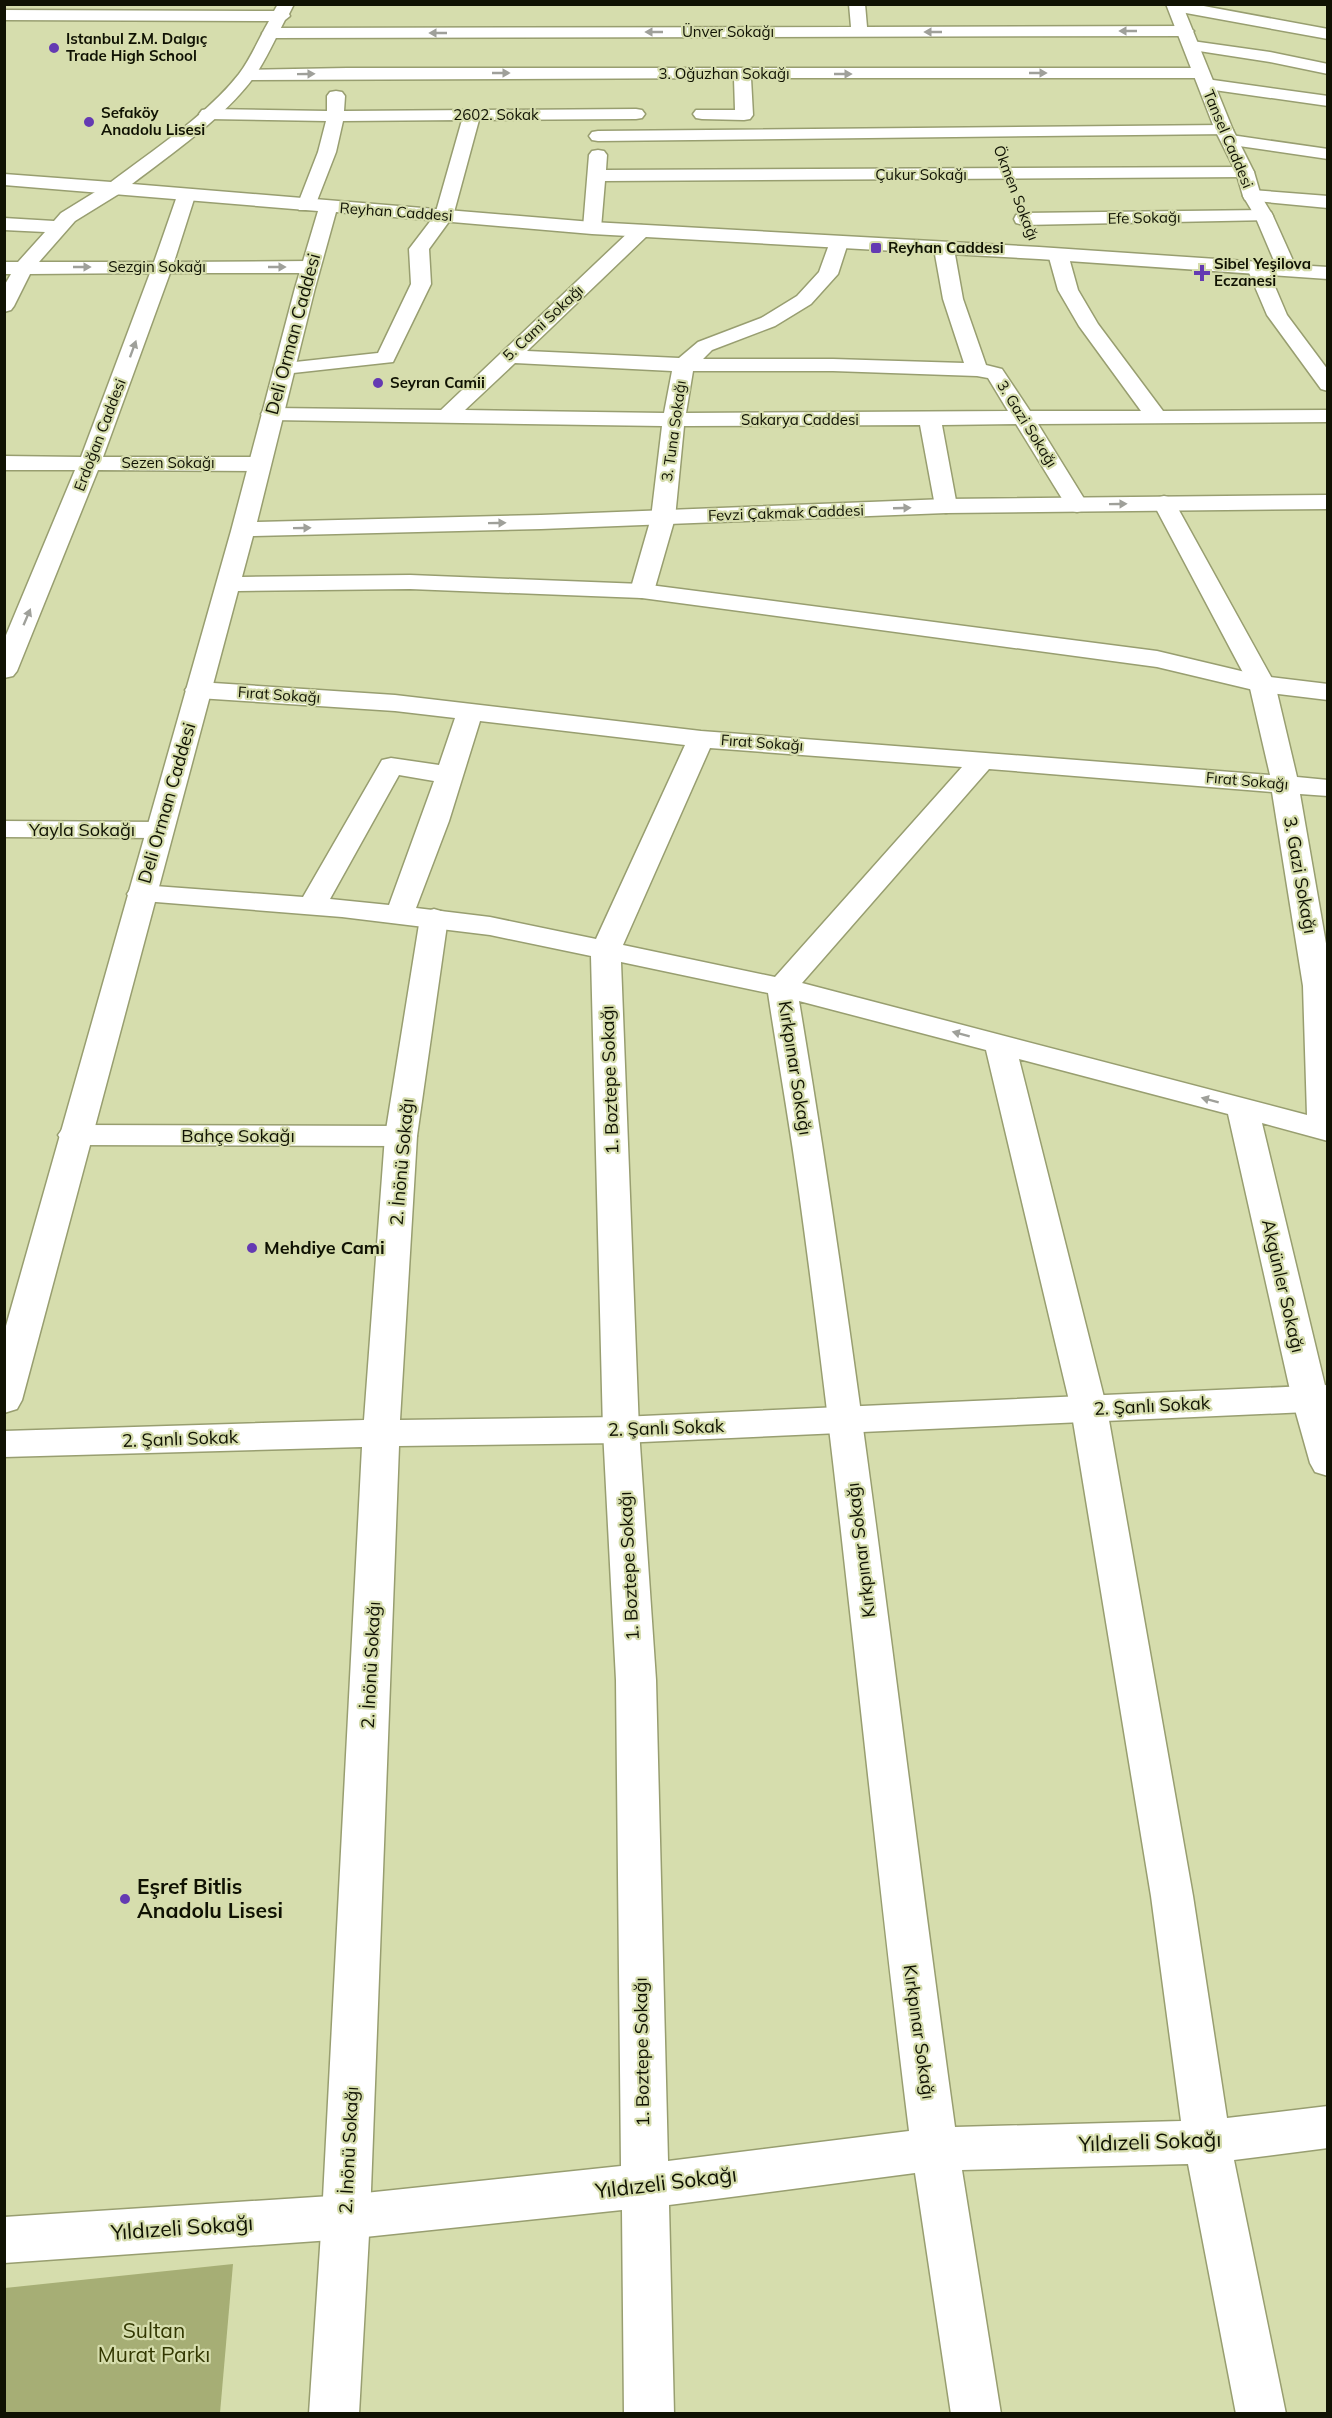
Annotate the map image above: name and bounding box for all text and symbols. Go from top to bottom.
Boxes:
street label: Ünver Sokağı [682,22,774,41]
one-way arrow [1118,26,1137,36]
one-way arrow [644,27,663,37]
one-way arrow [923,27,942,37]
one-way arrow [428,28,447,38]
place label: Istanbul Z.M. Dalgıç Trade High School [66,29,208,65]
marker: Istanbul Z.M. Dalgıç Trade High School [47,41,61,55]
street label: 3. Oğuzhan Sokağı [658,64,790,83]
one-way arrow [491,68,510,78]
one-way arrow [1028,68,1047,78]
one-way arrow [296,69,315,78]
one-way arrow [833,69,852,79]
street label: Tansel Caddesi [1199,87,1258,191]
place label: Sefaköy Anadolu Lisesi [101,103,205,139]
street label: 2602. Sokak [453,105,539,124]
marker: Sefaköy Anadolu Lisesi [82,115,96,129]
street label: Ökmen Sokağı [990,142,1043,243]
street label: Çukur Sokağı [875,165,967,184]
street label: Reyhan Caddesi [339,198,453,225]
street label: Efe Sokağı [1107,207,1181,228]
place label: Reyhan Caddesi [888,238,1004,257]
marker: Reyhan Caddesi [869,241,883,255]
street label: Deli Orman Caddesi [260,251,325,417]
place label: Sibel Yeşilova Eczanesi [1214,254,1311,290]
street label: Sezgin Sokağı [108,257,206,276]
one-way arrow [73,262,92,272]
one-way arrow [268,262,287,272]
marker: Sibel Yeşilova Eczanesi [1195,266,1209,280]
street label: 5. Cami Sokağı [498,280,587,365]
one-way arrow [128,340,138,358]
place label: Seyran Camii [390,373,485,392]
street label: Erdoğan Caddesi [69,376,130,494]
marker: Seyran Camii [371,376,385,390]
street label: 3. Gazi Sokağı [993,377,1062,471]
street label: 3. Tuna Sokağı [657,379,690,483]
street label: Sakarya Caddesi [741,410,859,429]
street label: Sezen Sokağı [121,453,215,472]
one-way arrow [1108,499,1127,509]
street label: Fevzi Çakmak Caddesi [708,500,864,525]
one-way arrow [892,504,911,513]
one-way arrow [488,518,507,528]
one-way arrow [293,523,312,533]
one-way arrow [22,607,32,625]
street label: Fırat Sokağı [237,682,321,707]
street label: Deli Orman Caddesi [133,720,200,886]
street label: Fırat Sokağı [720,730,804,755]
street label: Fırat Sokağı [1205,767,1289,794]
street label: 3. Gazi Sokağı [1279,815,1322,935]
street label: Yayla Sokağı [28,818,135,841]
street label: Kırkpınar Sokağı [774,999,817,1137]
street label: 1. Boztepe Sokağı [595,1005,624,1155]
one-way arrow [951,1029,970,1039]
one-way arrow [1201,1095,1219,1104]
street label: 2. İnönü Sokağı [384,1098,419,1226]
street label: Bahçe Sokağı [181,1124,295,1147]
street label: Akgünler Sokağı [1257,1217,1310,1355]
place label: Mehdiye Cami [264,1236,385,1259]
marker: Mehdiye Cami [245,1241,259,1255]
street label: 2. Şanlı Sokak [1093,1391,1211,1420]
street label: 2. Şanlı Sokak [608,1414,725,1441]
street label: 2. Şanlı Sokak [122,1425,239,1452]
street label: Kırkpınar Sokağı [841,1481,880,1619]
street label: 1. Boztepe Sokağı [613,1491,644,1641]
street label: 2. İnönü Sokağı [356,1601,385,1729]
place label: Eşref Bitlis Anadolu Lisesi [137,1873,283,1923]
marker: Eşref Bitlis Anadolu Lisesi [118,1892,132,1906]
street label: Kırkpınar Sokağı [899,1963,940,2101]
street label: 1. Boztepe Sokağı [629,1977,654,2127]
street label: 2. İnönü Sokağı [334,2086,363,2214]
street label: Yıldızeli Sokağı [1077,2126,1222,2157]
street label: Yıldızeli Sokağı [593,2160,738,2204]
street label: Yıldızeli Sokağı [109,2209,254,2245]
park label: Sultan Murat Parkı [98,2317,210,2367]

